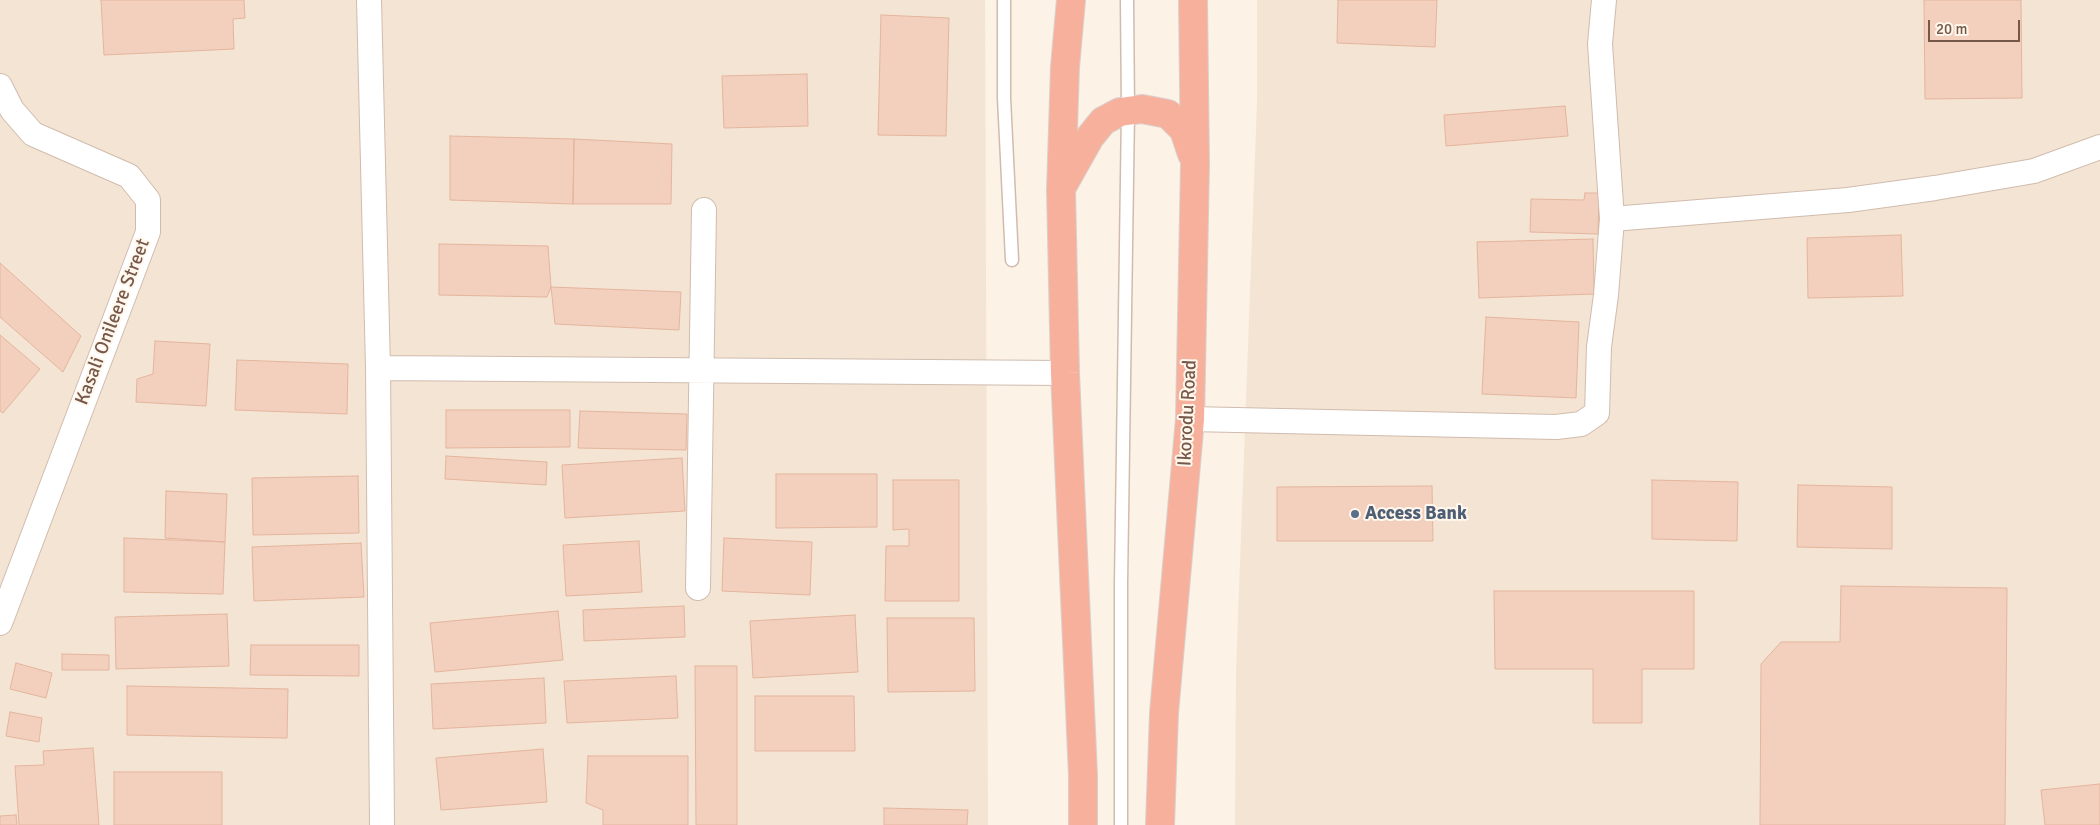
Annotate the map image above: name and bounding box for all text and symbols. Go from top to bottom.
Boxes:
scale bar [1930,10,2022,42]
text: 20 m [1936,20,1967,38]
street label: Kasali Onileere Street [71,236,155,408]
street label: Ikorodu Road [1174,359,1202,467]
place label: Access Bank [1365,503,1467,525]
marker: Access Bank [1349,508,1361,520]

